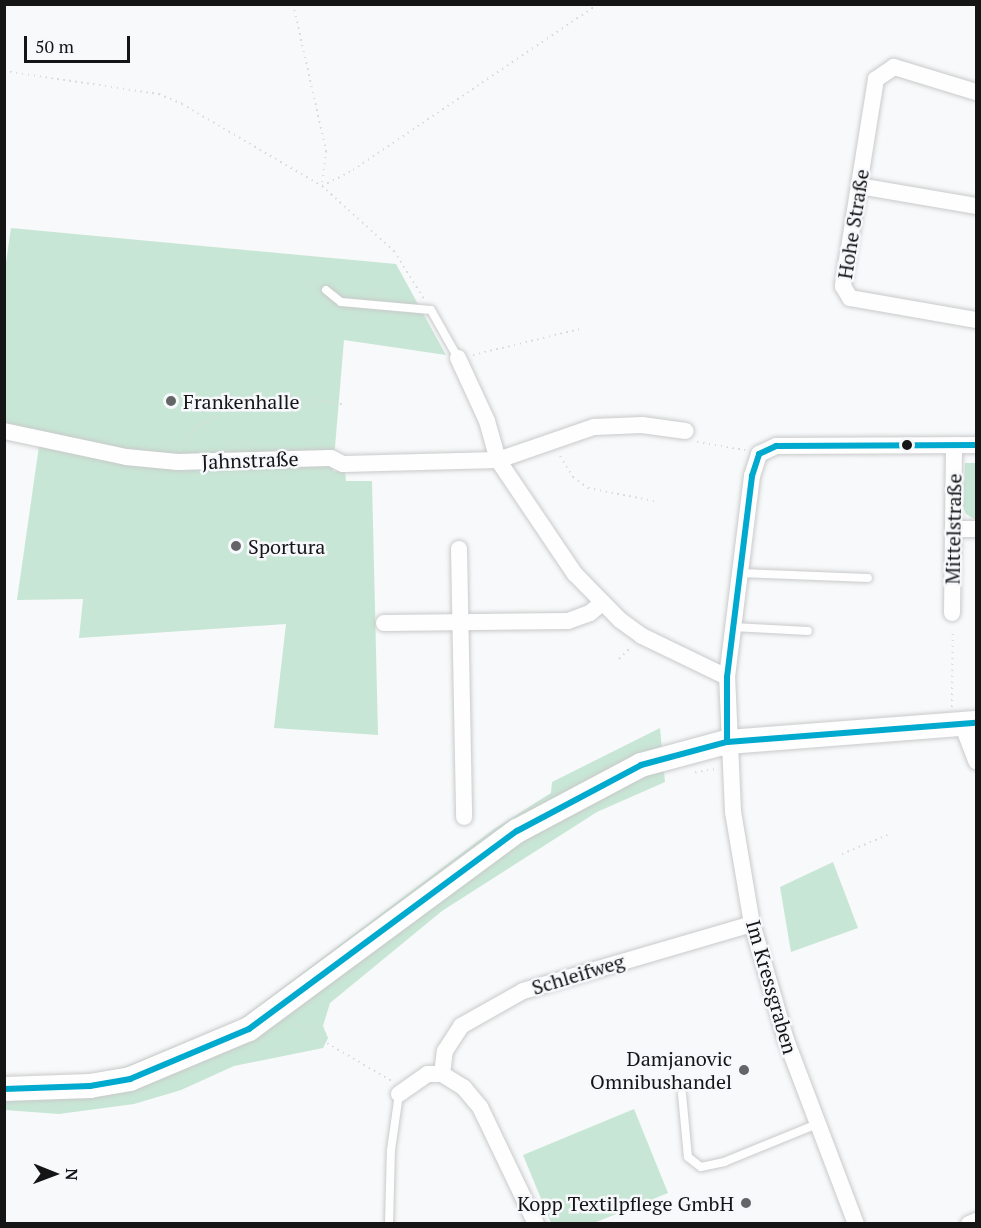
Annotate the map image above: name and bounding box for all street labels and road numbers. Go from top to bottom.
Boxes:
street label: Hohe Straße [832,167,874,281]
street label: Jahnstraße [201,446,299,474]
street label: Mittelstraße [940,473,966,585]
street label: Im Kressgraben [741,917,803,1057]
street label: Schleifweg [529,949,627,999]

